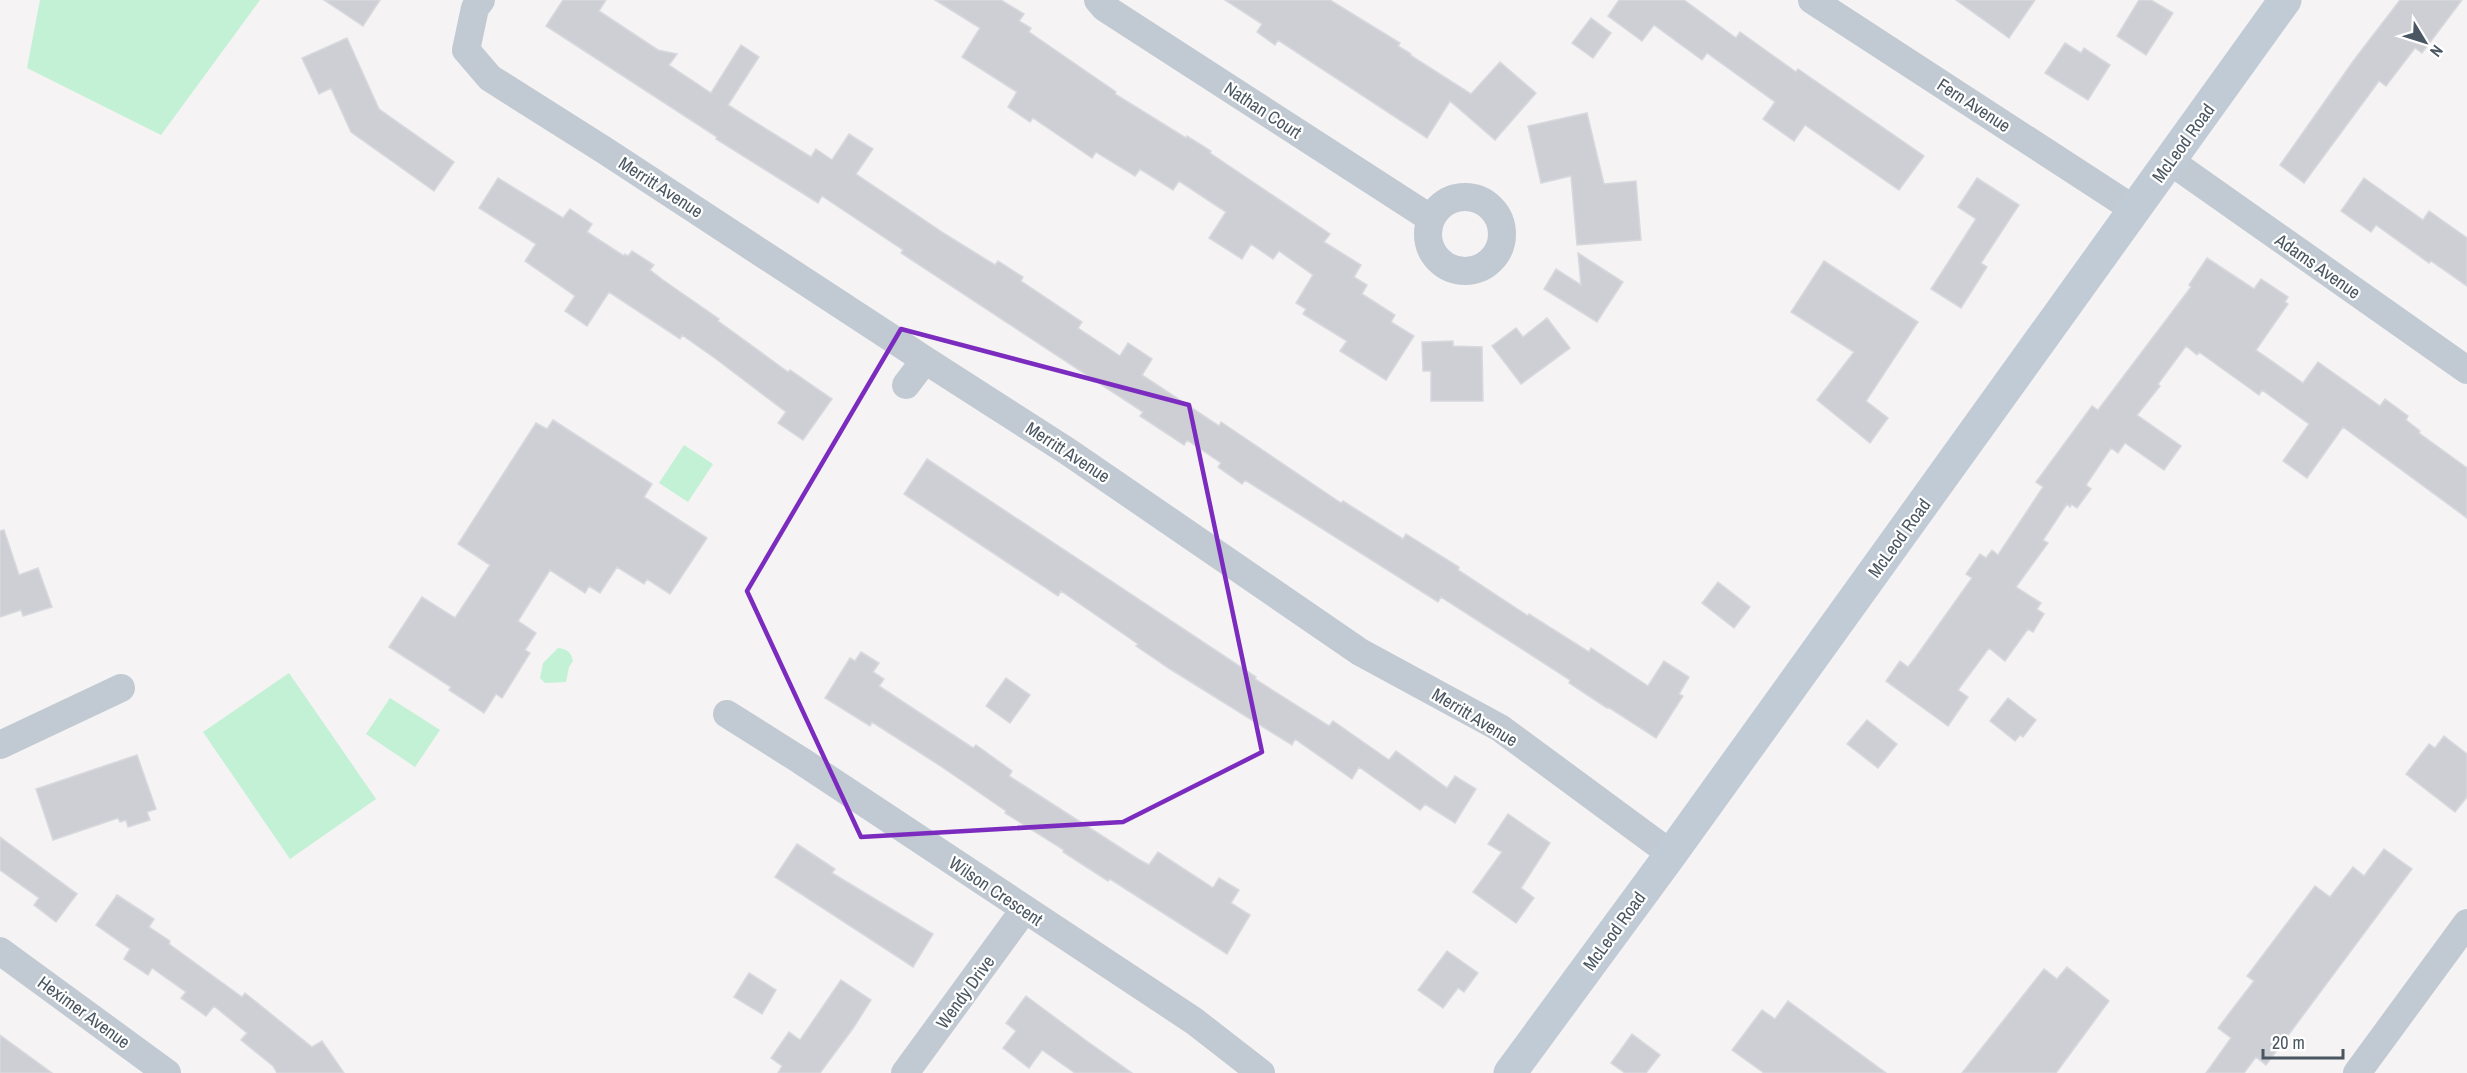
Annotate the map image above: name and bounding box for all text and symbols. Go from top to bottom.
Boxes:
north arrow [2395,12,2455,72]
text: N [2425,41,2448,62]
street label: Fern Avenue [1932,72,2016,138]
street label: Nathan Court [1219,76,1307,144]
street label: McLeod Road [2146,98,2220,188]
street label: Merritt Avenue [614,150,708,224]
street label: Adams Avenue [2269,227,2366,305]
street label: Merritt Avenue [1021,415,1115,489]
street label: McLeod Road [1862,493,1936,583]
street label: Merritt Avenue [1428,682,1522,752]
street label: Wilson Crescent [944,850,1048,932]
street label: McLeod Road [1577,886,1651,976]
street label: Wendy Drive [930,950,1000,1034]
street label: Heximer Avenue [33,970,135,1054]
scale bar [2263,1022,2342,1060]
text: 20 m [2272,1030,2305,1055]

